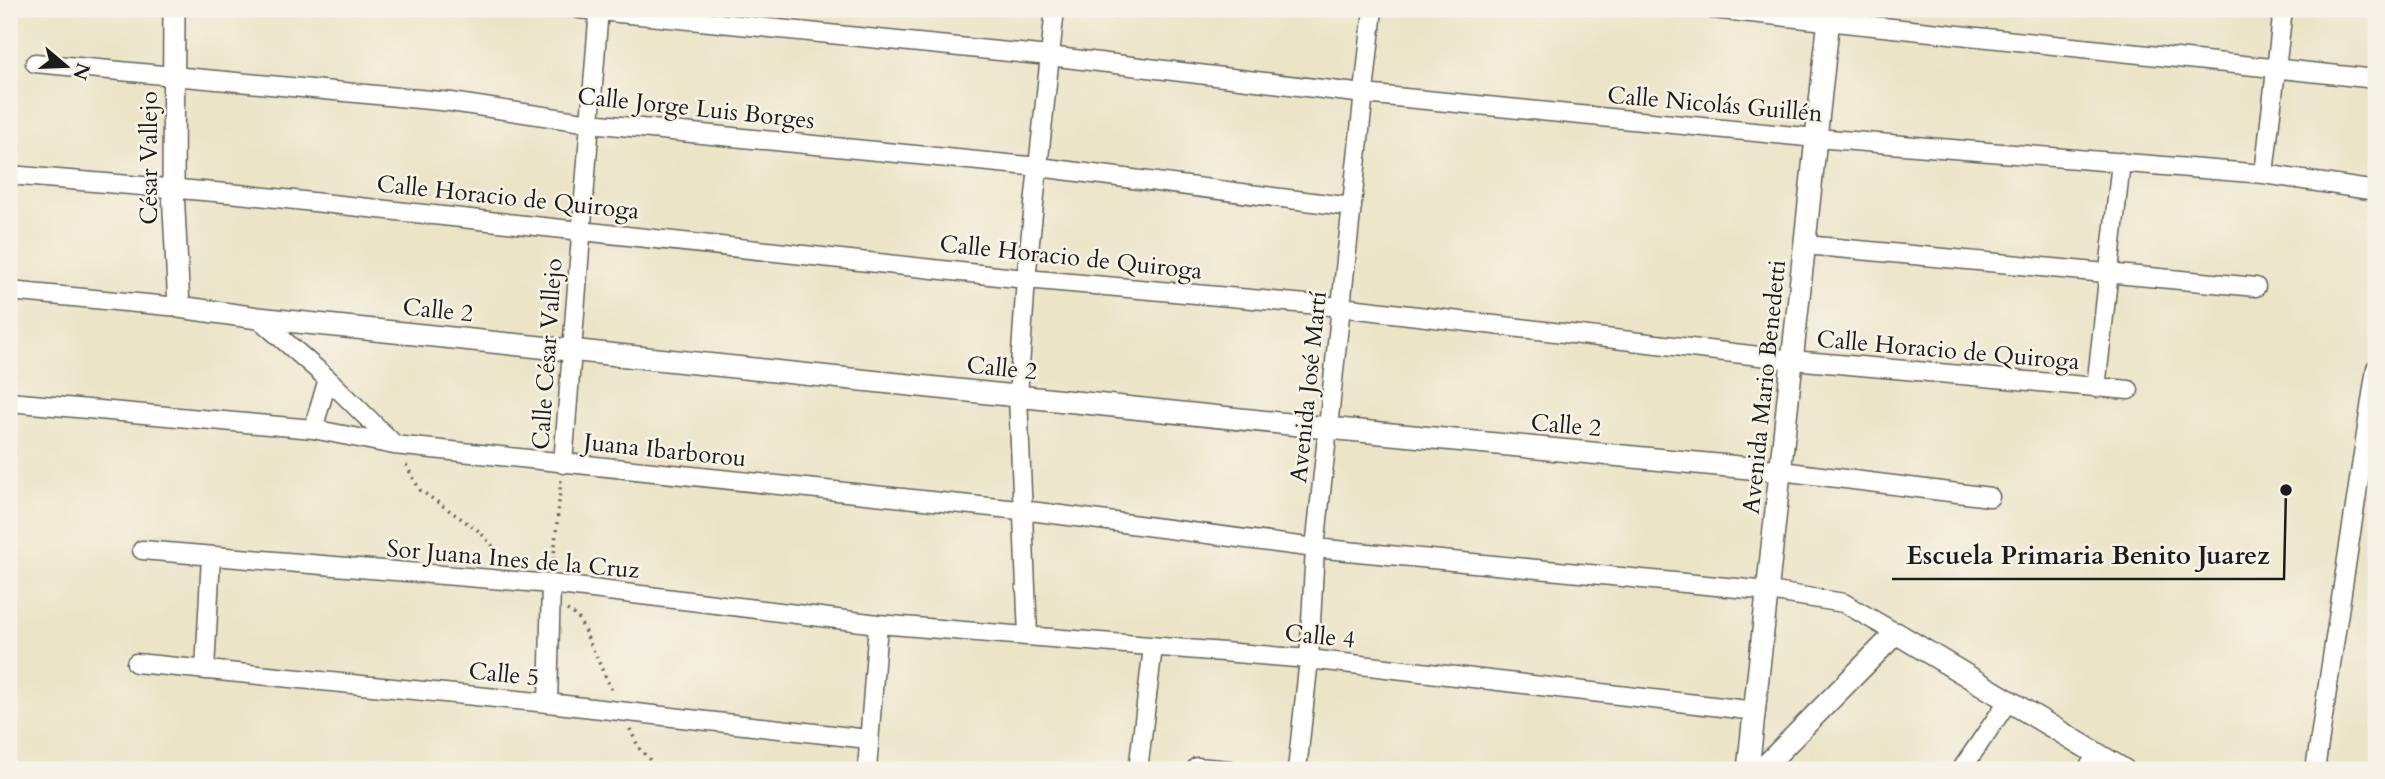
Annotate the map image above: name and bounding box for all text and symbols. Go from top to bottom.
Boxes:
north arrow [32,32,102,102]
text: N [66,59,96,84]
street label: Calle Nicolás Guillén [1606,79,1824,130]
street label: Calle Jorge Luis Borges [576,80,816,137]
street label: César Vallejo [133,91,166,225]
street label: Calle Horacio de Quiroga [375,167,641,228]
street label: Calle Horacio de Quiroga [938,227,1204,288]
street label: Calle César Vallejo [524,257,571,451]
street label: Avenida Mario Benedetti [1735,258,1794,516]
street label: Avenida José Martí [1282,289,1335,485]
street label: Calle 2 [401,290,475,331]
street label: Calle Horacio de Quiroga [1815,323,2081,378]
street label: Calle 2 [965,348,1039,389]
street label: Calle 2 [1529,406,1603,445]
street label: Juana Ibarborou [579,425,748,475]
street label: Sor Juana Ines de la Cruz [385,532,641,587]
callout: Escuela Primaria Benito Juarez [1892,532,2284,579]
text: Escuela Primaria Benito Juarez [1906,538,2270,573]
street label: Calle 4 [1283,616,1357,657]
street label: Calle 5 [467,654,541,695]

